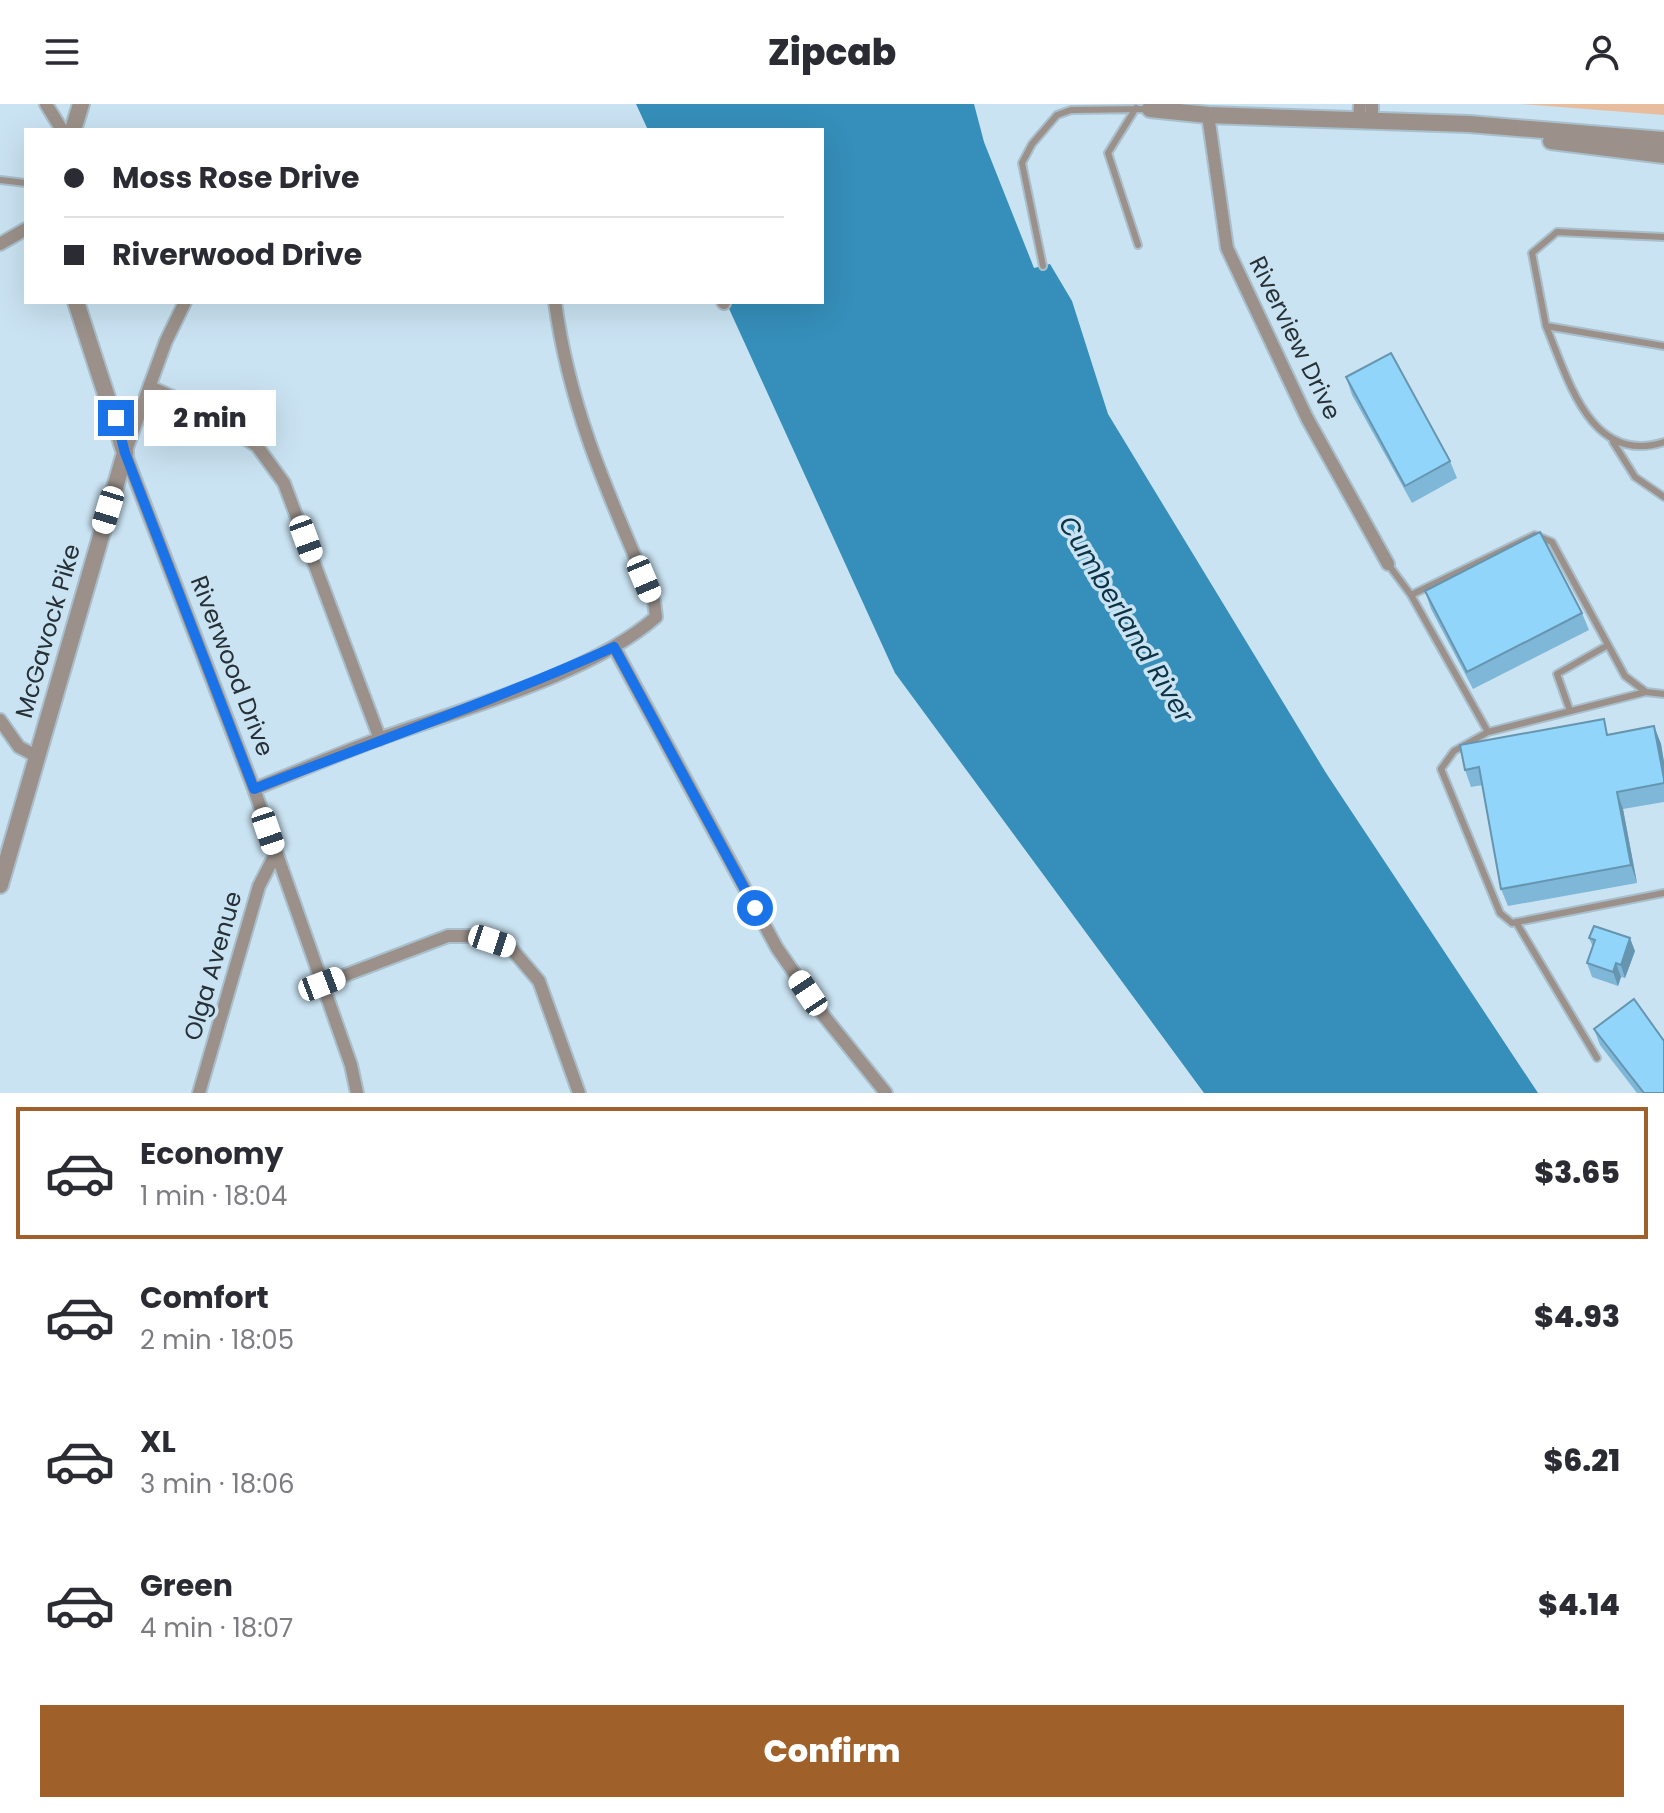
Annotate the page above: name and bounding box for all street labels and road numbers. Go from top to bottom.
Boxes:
street label: Riverview Drive [1242,250,1349,425]
street label: McGavock Pike [7,540,88,722]
street label: Riverwood Drive [183,571,282,761]
street label: Olga Avenue [175,887,250,1044]

